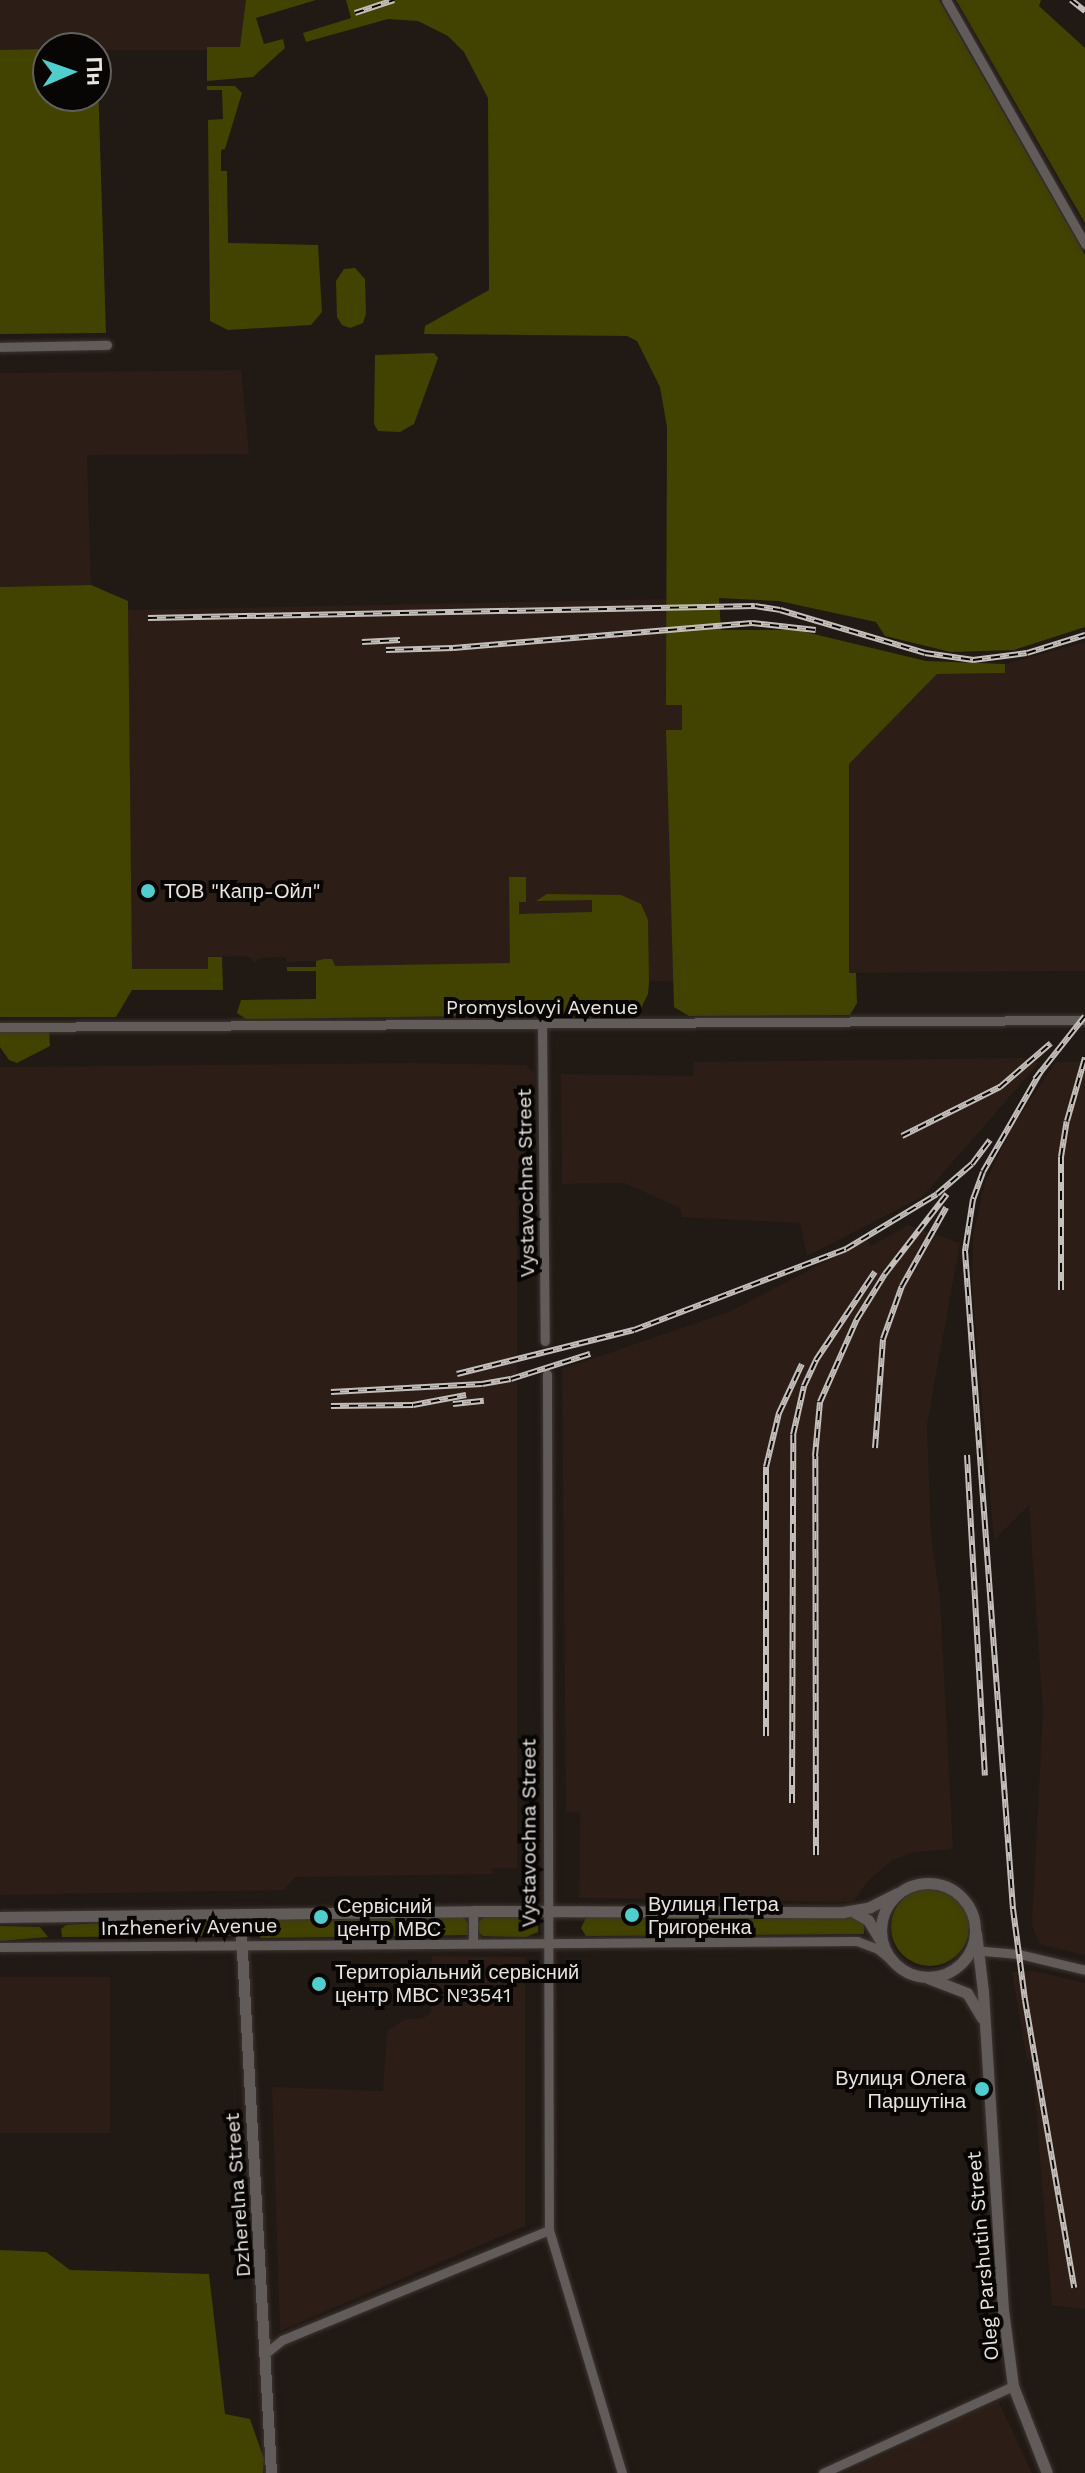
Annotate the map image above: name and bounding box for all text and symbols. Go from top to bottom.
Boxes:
north arrow [32,32,112,112]
text: Пн [81,56,107,86]
place label: ТОВ "Капр-Ойл" [164,879,320,903]
marker: ТОВ "Капр-Ойл" [139,882,157,900]
street label: Promyslovyi Avenue [445,995,639,1019]
street label: Vystavochna Street [512,1088,540,1278]
street label: Vystavochna Street [517,1738,541,1928]
place label: Вулиця Петра Григоренка [648,1892,779,1939]
place label: Сервісний центр МВС [337,1894,441,1941]
marker: Вулиця Петра Григоренка [623,1906,641,1924]
marker: Сервісний центр МВС [312,1908,330,1926]
street label: Inzheneriv Avenue [100,1913,278,1941]
place label: Територіальний сервісний центр МВС №3541 [335,1960,579,2007]
marker: Територіальний сервісний центр МВС №3541 [310,1975,328,1993]
place label: Вулиця Олега Паршутіна [835,2066,966,2113]
marker: Вулиця Олега Паршутіна [973,2080,991,2098]
street label: Dzherelna Street [220,2112,256,2278]
street label: Oleg Parshutin Street [962,2151,1004,2361]

